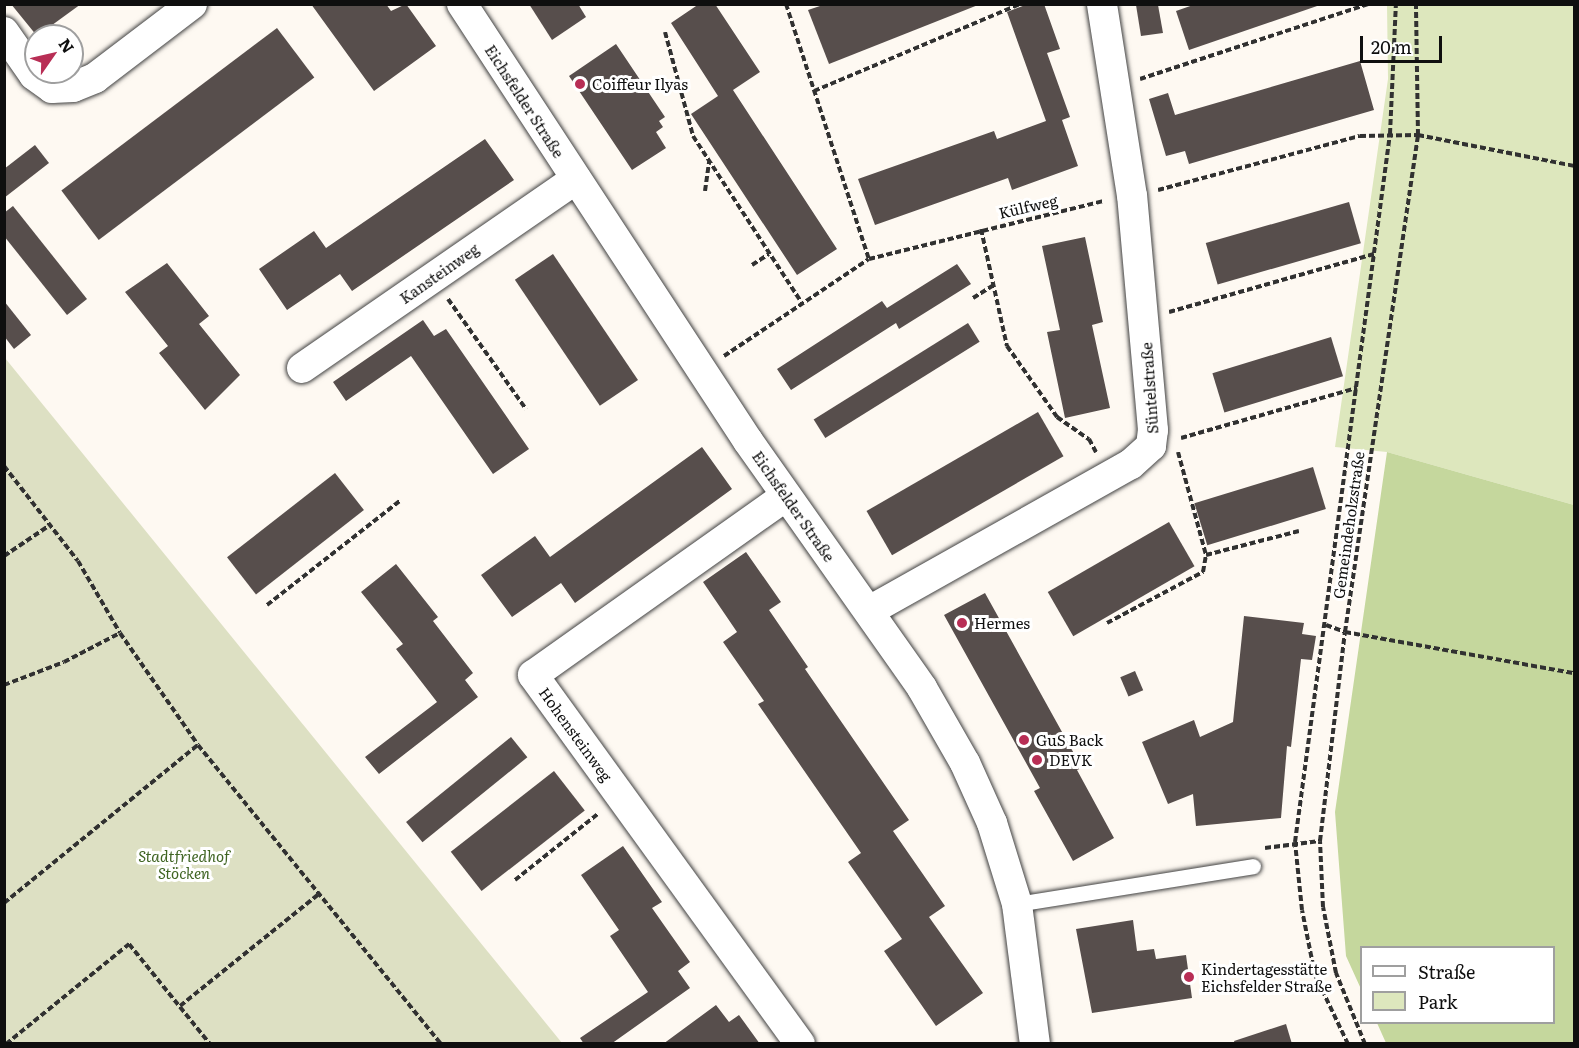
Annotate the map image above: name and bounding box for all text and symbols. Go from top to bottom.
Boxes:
north arrow [24,24,84,84]
scale bar [1363,24,1446,62]
text: N [54,33,81,57]
text: 20 m [1371,33,1412,60]
street label: Eichsfelder Straße [482,41,568,161]
place label: Coiffeur Ilyas [592,75,688,93]
marker: Coiffeur Ilyas [573,77,587,91]
street label: Külfweg [997,191,1059,221]
street label: Kansteinweg [396,239,482,307]
street label: Süntelstraße [1137,342,1161,434]
street label: Eichsfelder Straße [749,447,839,565]
street label: Gemeindeholzstraße [1329,450,1367,600]
place label: Hermes [974,614,1030,632]
marker: Hermes [955,616,969,630]
street label: Hohensteinweg [536,683,616,785]
place label: GuS Back [1036,731,1103,749]
marker: GuS Back [1017,733,1031,747]
place label: DEVK [1049,751,1092,769]
marker: DEVK [1030,753,1044,767]
park label: Stadtfriedhof Stöcken [138,846,230,881]
legend [1360,946,1555,1024]
text: Straße [1418,958,1475,985]
place label: Kindertagesstätte Eichsfelder Straße [1201,959,1332,994]
marker: Kindertagesstätte Eichsfelder Straße [1182,970,1196,984]
text: Park [1418,988,1457,1015]

